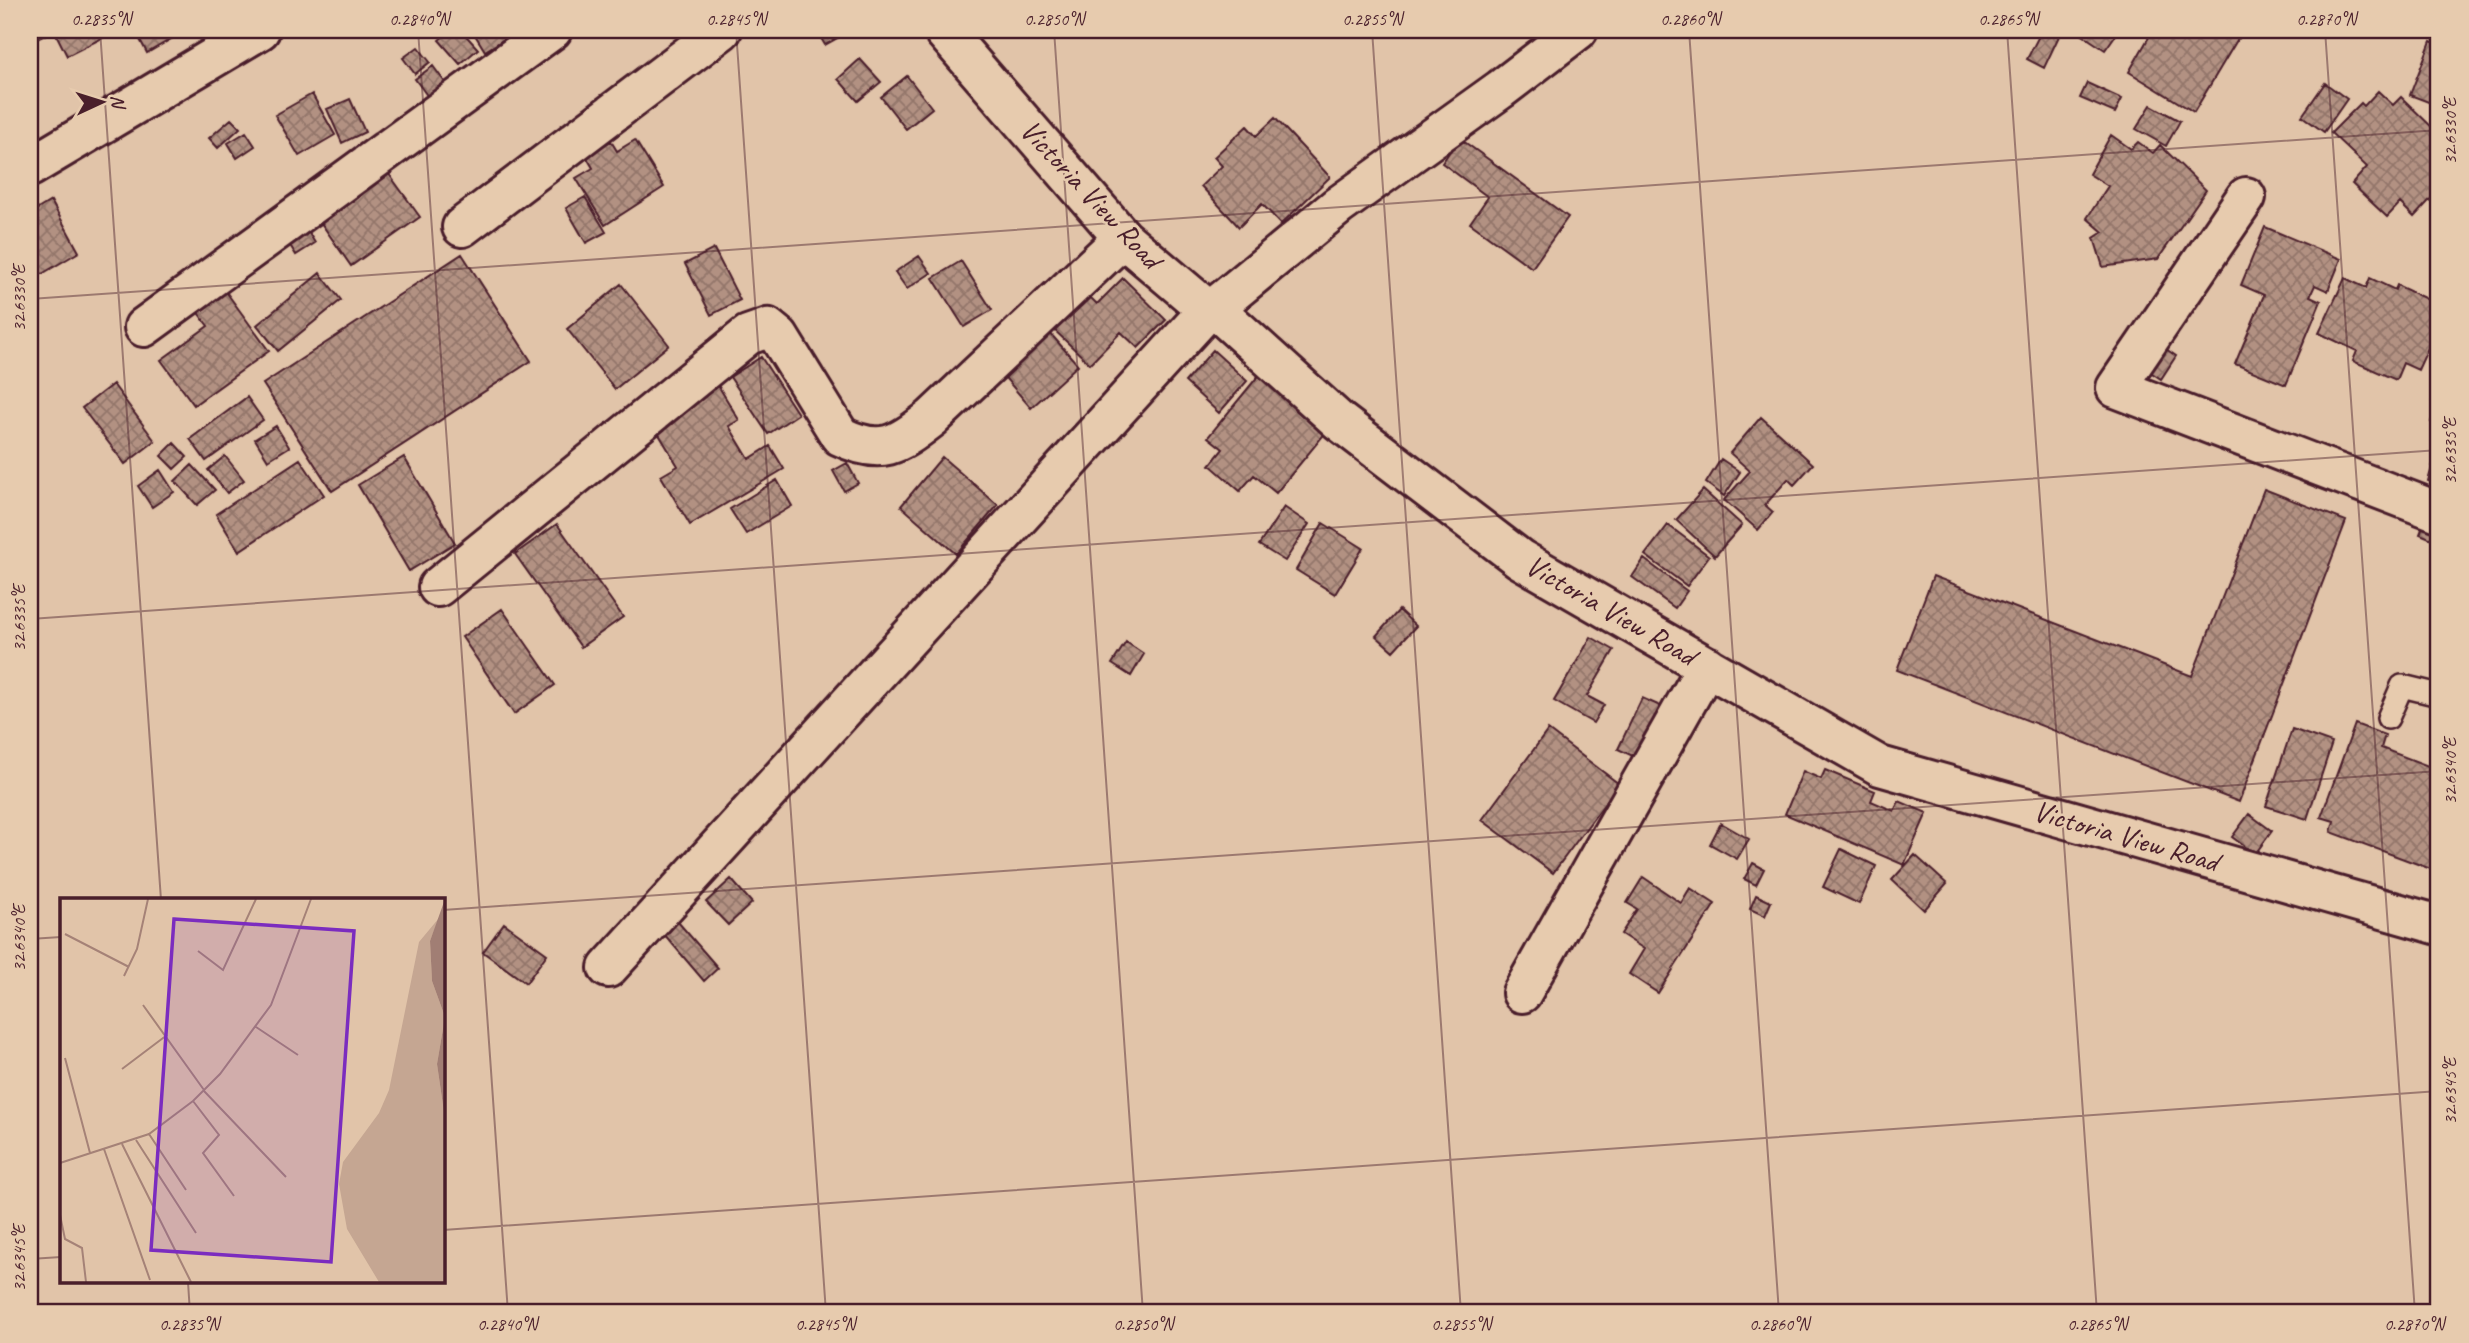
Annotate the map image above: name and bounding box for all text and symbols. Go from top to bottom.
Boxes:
text: 0.2835°N [71,8,134,30]
text: 0.2840°N [389,8,452,30]
text: 0.2845°N [706,8,769,30]
text: 0.2850°N [1024,8,1087,30]
text: 0.2855°N [1342,8,1405,30]
text: 0.2860°N [1660,8,1723,30]
text: 0.2865°N [1978,8,2041,30]
text: 0.2870°N [2296,8,2359,30]
north arrow [66,66,136,136]
text: N [106,94,131,111]
text: 32.6330°E [2439,95,2461,164]
street label: Victoria View Road [1012,111,1173,280]
text: 32.6330°E [8,262,30,331]
text: 32.6335°E [2439,415,2461,484]
street label: Victoria View Road [1519,546,1707,676]
text: 32.6335°E [8,582,30,651]
text: 32.6340°E [2439,735,2461,804]
street label: Victoria View Road [2029,791,2227,882]
inset map [60,898,444,1284]
text: 32.6340°E [8,902,30,971]
text: 32.6345°E [2439,1055,2461,1124]
text: 32.6345°E [8,1222,30,1291]
text: 0.2835°N [159,1313,222,1335]
text: 0.2840°N [477,1313,540,1335]
text: 0.2845°N [795,1313,858,1335]
text: 0.2850°N [1113,1313,1176,1335]
text: 0.2855°N [1431,1313,1494,1335]
text: 0.2860°N [1749,1313,1812,1335]
text: 0.2865°N [2067,1313,2130,1335]
text: 0.2870°N [2384,1313,2447,1335]

